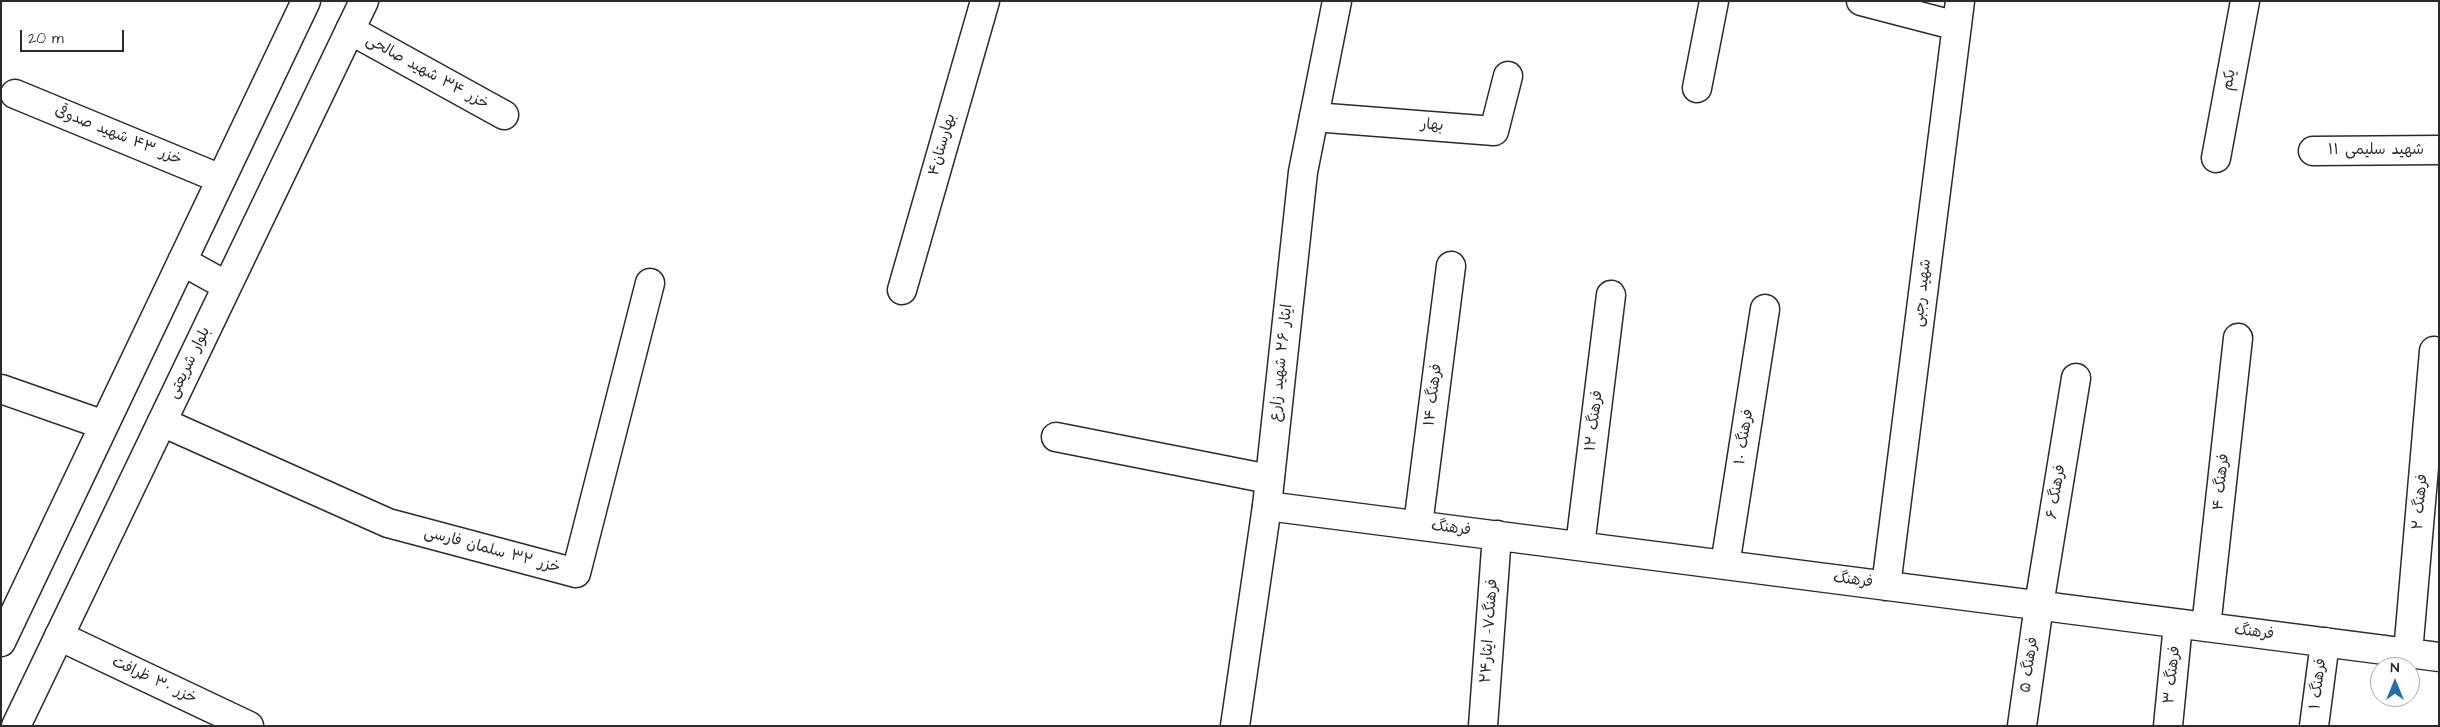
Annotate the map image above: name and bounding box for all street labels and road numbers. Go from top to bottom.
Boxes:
street label: خزر ۳۴ شهید صالحی [362,32,492,114]
street label: یکم [2219,68,2241,92]
street label: خزر ۴۳ شهید صدوقی [52,102,184,170]
street label: بهارستان۴ [926,112,960,178]
street label: بهار [1420,116,1444,136]
street label: شهید سلیمی ۱۱ [2328,142,2424,160]
street label: شهید رجبی [1910,258,1936,328]
street label: ایثار ۲۶ شهید زارع [1267,303,1297,423]
street label: بلوار شریعتی [165,324,215,402]
street label: فرهنگ ۱۴ [1421,363,1447,427]
street label: فرهنگ ۱۲ [1582,389,1608,453]
street label: فرهنگ ۱۰ [1732,408,1758,466]
street label: فرهنگ ۴ [2210,453,2234,511]
street label: فرهنگ ۶ [2044,463,2070,521]
street label: فرهنگ ۲ [2410,473,2432,531]
street label: فرهنگ [1430,518,1472,540]
street label: خزر ۳۲ سلمان فارسی [422,524,562,578]
street label: فرهنگ [1832,570,1874,592]
street label: فرهنگ۷- ایثار۲۴ [1477,578,1503,684]
street label: فرهنگ [2233,622,2275,644]
street label: فرهنگ ۵ [2017,636,2043,694]
street label: فرهنگ ۳ [2161,645,2185,705]
street label: خزر ۳۰ ظرافت [109,654,199,708]
street label: فرهنگ ۱ [2307,657,2331,711]

